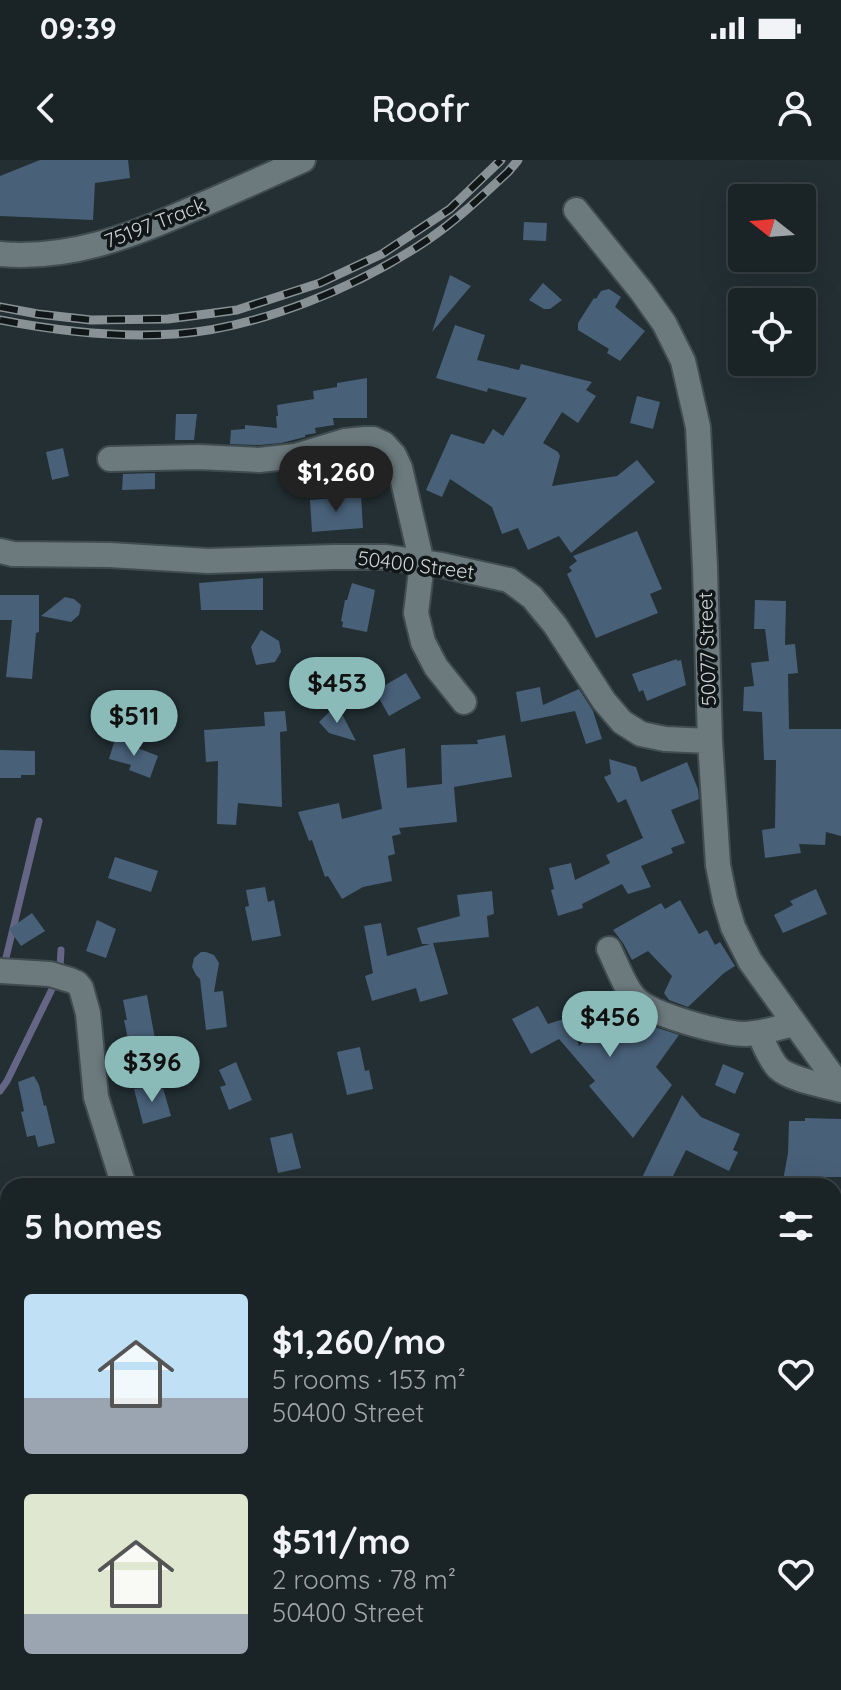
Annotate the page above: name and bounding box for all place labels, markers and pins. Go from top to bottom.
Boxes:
pin: $1,260 [271,446,401,514]
pin: $453 [290,657,384,725]
pin: $511 [87,690,181,758]
pin: $456 [563,991,657,1059]
pin: $396 [105,1036,199,1104]

